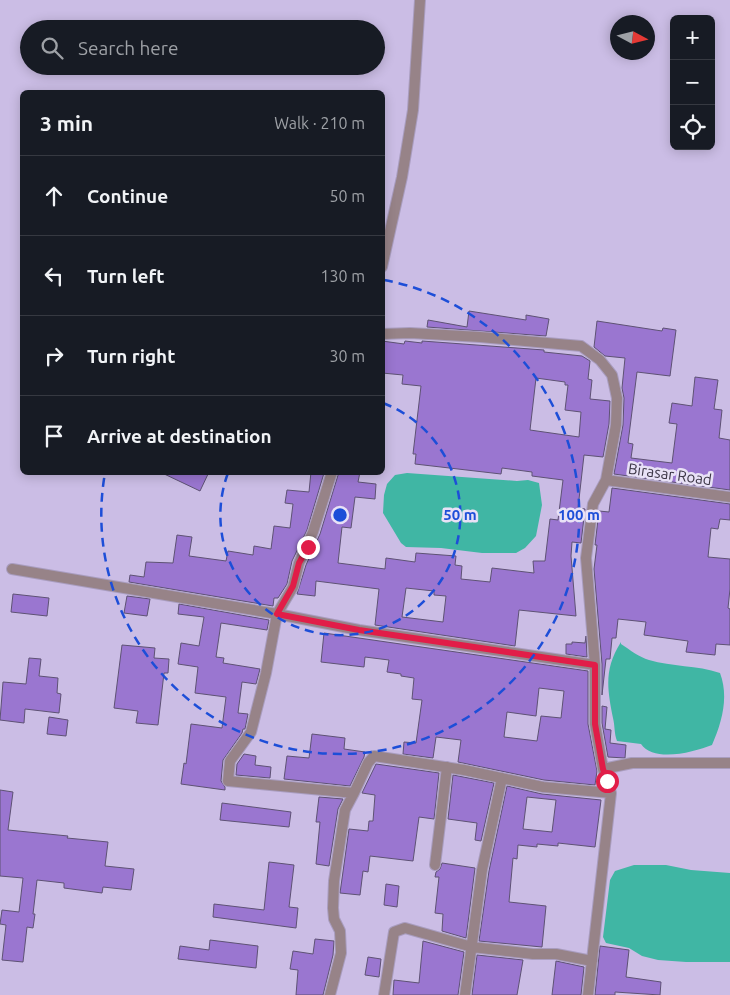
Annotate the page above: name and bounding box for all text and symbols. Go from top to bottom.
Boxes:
north arrow [610,15,655,60]
map controls [670,15,715,150]
button: + [670,15,715,60]
search box [20,20,385,75]
icon: search [38,34,66,62]
text: Search here [78,37,178,59]
button: − [670,60,715,105]
button: locate [670,105,715,150]
text: 3 min [40,111,93,135]
text: Walk · 210 m [274,114,365,132]
icon: ahead [40,182,68,210]
text: Continue [87,185,168,207]
text: 50 m [329,187,365,205]
icon: left [40,262,68,290]
text: Turn left [87,265,165,287]
text: 130 m [320,267,365,285]
icon: right [40,342,68,370]
text: Turn right [87,345,175,367]
text: 30 m [329,347,365,365]
icon: arrive [40,422,68,450]
text: Arrive at destination [87,425,272,447]
street label: Birasar Road [627,460,713,488]
centre of rings [331,506,349,524]
text: 50 m [443,506,477,523]
text: 100 m [558,506,600,523]
route end [297,536,320,559]
route start [596,770,619,793]

